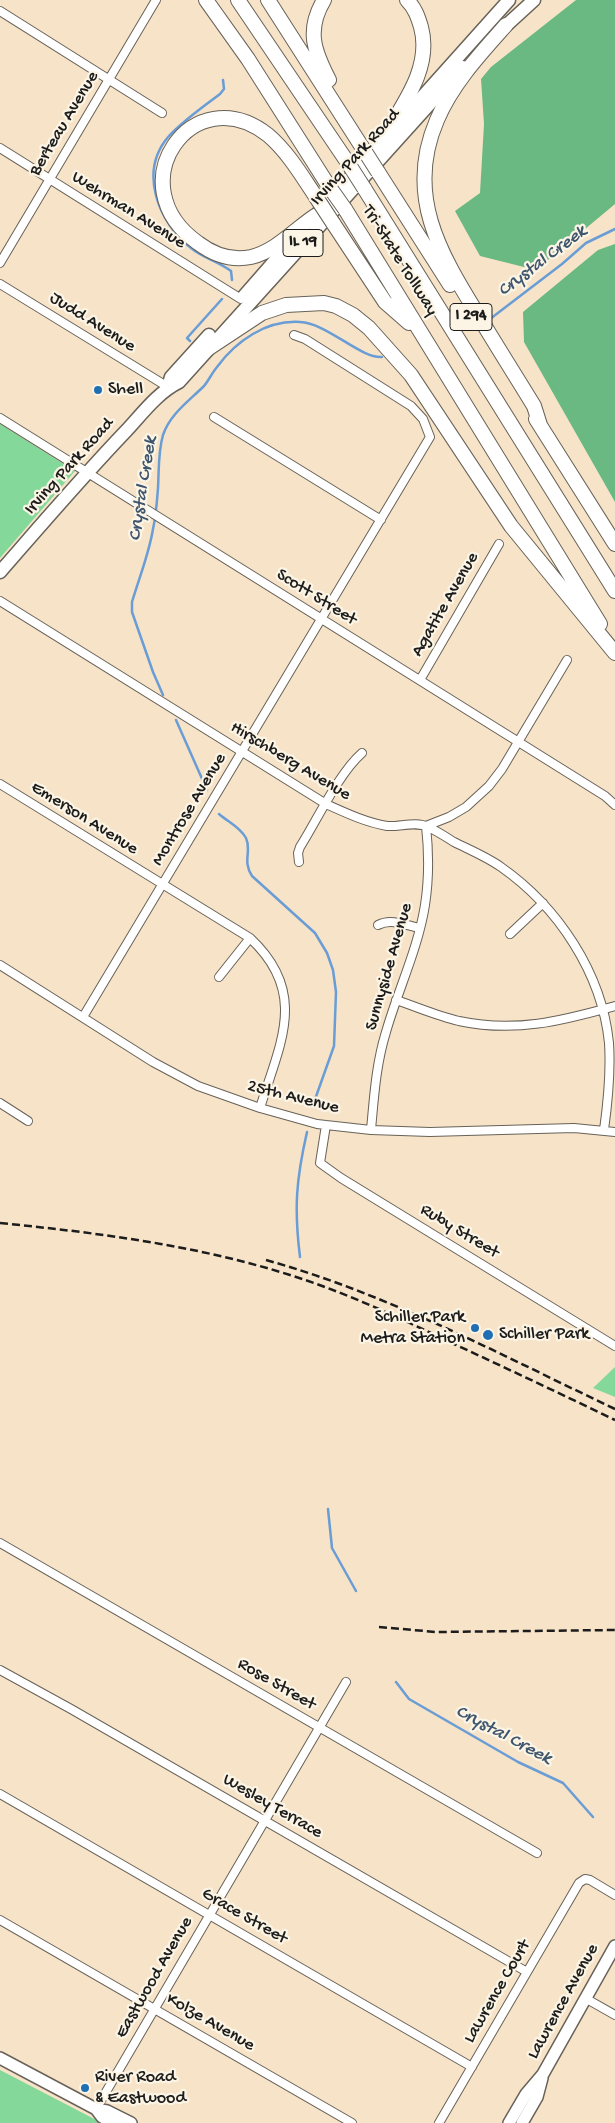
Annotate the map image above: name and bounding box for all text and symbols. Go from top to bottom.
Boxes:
street label: Berteau Avenue [25,68,105,180]
street label: Irving Park Road [307,105,405,211]
street label: Wehrman Avenue [67,167,189,255]
street label: Tri-State Tollway [356,202,442,320]
water label: Crystal Creek [494,221,592,303]
road number: IL 19 [283,230,323,256]
street label: Judd Avenue [45,288,139,358]
road number: I 294 [450,304,492,330]
place label: Shell [108,379,143,401]
marker: Shell [92,384,104,396]
street label: Irving Park Road [21,414,119,520]
water label: Crystal Creek [124,435,164,543]
street label: Agatite Avenue [407,549,485,661]
street label: Scott Street [272,565,360,631]
street label: Hirschberg Avenue [226,718,354,806]
street label: Montrose Avenue [148,750,232,870]
street label: Emerson Avenue [26,777,142,861]
street label: Sunnyside Avenue [361,901,419,1033]
street label: 25th Avenue [245,1076,341,1120]
street label: Ruby Street [416,1200,502,1264]
place label: Schiller Park Metra Station [360,1307,465,1350]
marker: Schiller Park Metra Station [469,1322,481,1334]
place label: Schiller Park [499,1324,589,1346]
marker: Schiller Park [481,1328,495,1342]
street label: Rose Street [233,1654,319,1716]
water label: Crystal Creek [451,1701,555,1771]
street label: Wesley Terrace [218,1770,326,1844]
street label: Grace Street [197,1884,291,1950]
street label: Eastwood Avenue [111,1913,199,2043]
street label: Lawrence Court [460,1937,536,2047]
street label: Lawrence Avenue [523,1941,605,2063]
street label: Kolze Avenue [162,1989,258,2057]
place label: River Road & Eastwood [95,2067,186,2110]
marker: River Road & Eastwood [79,2082,91,2094]

